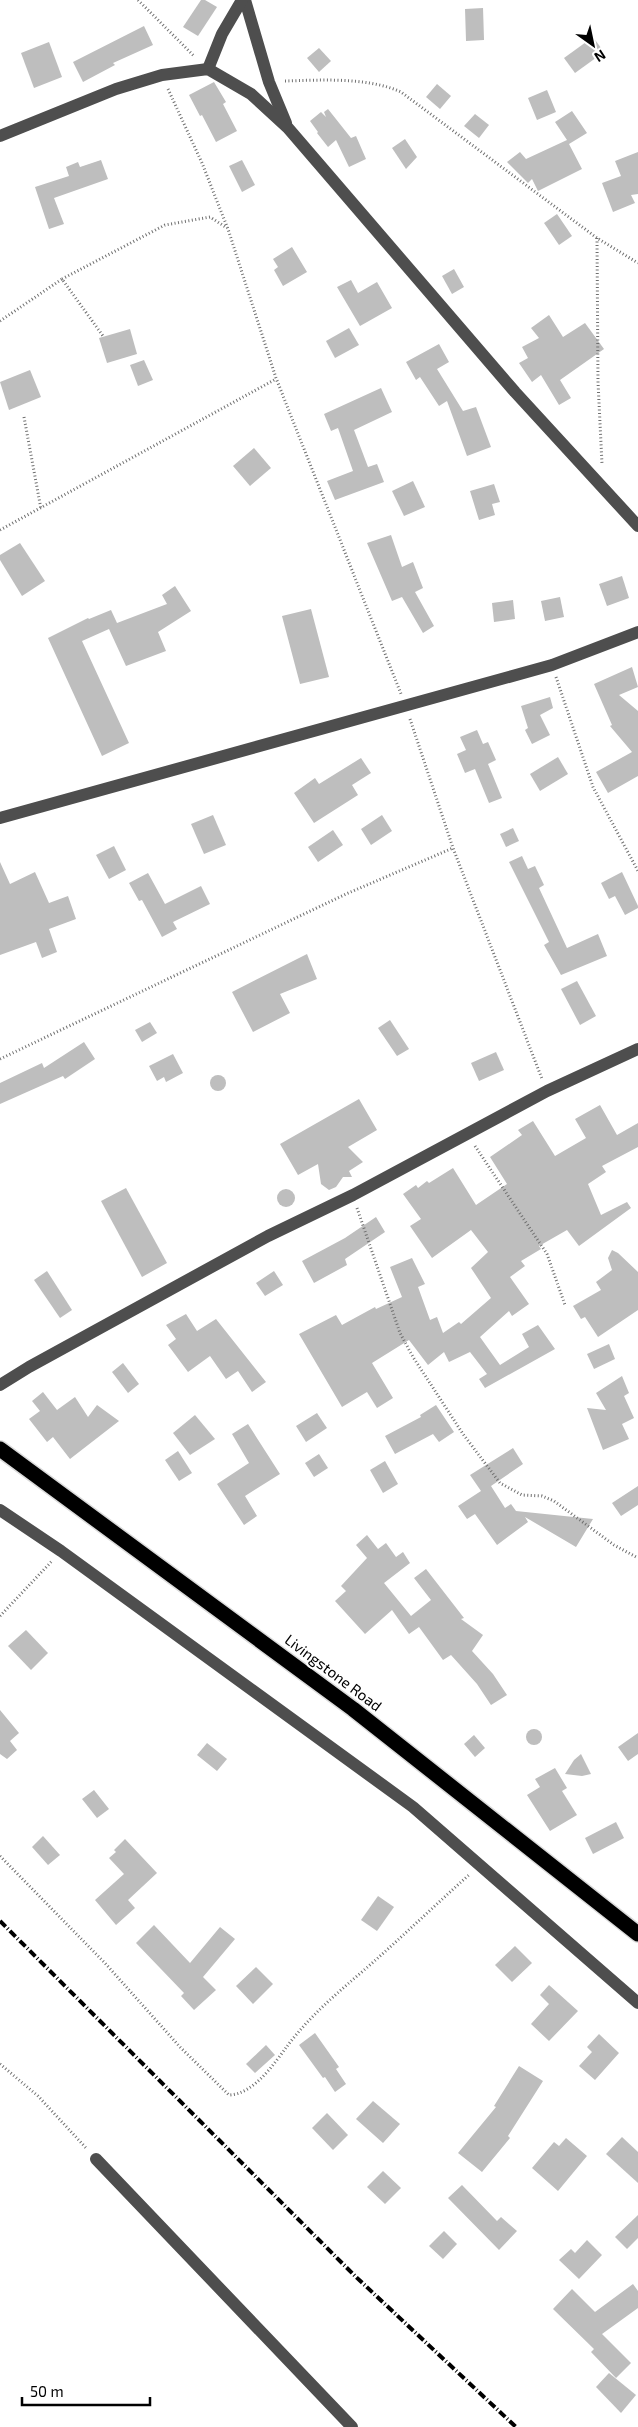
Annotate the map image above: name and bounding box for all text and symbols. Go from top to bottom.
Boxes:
north arrow [568,20,618,70]
text: N [591,46,609,66]
street label: Livingstone Road [282,1630,386,1715]
scale bar [22,2374,150,2406]
text: 50 m [30,2382,64,2400]

